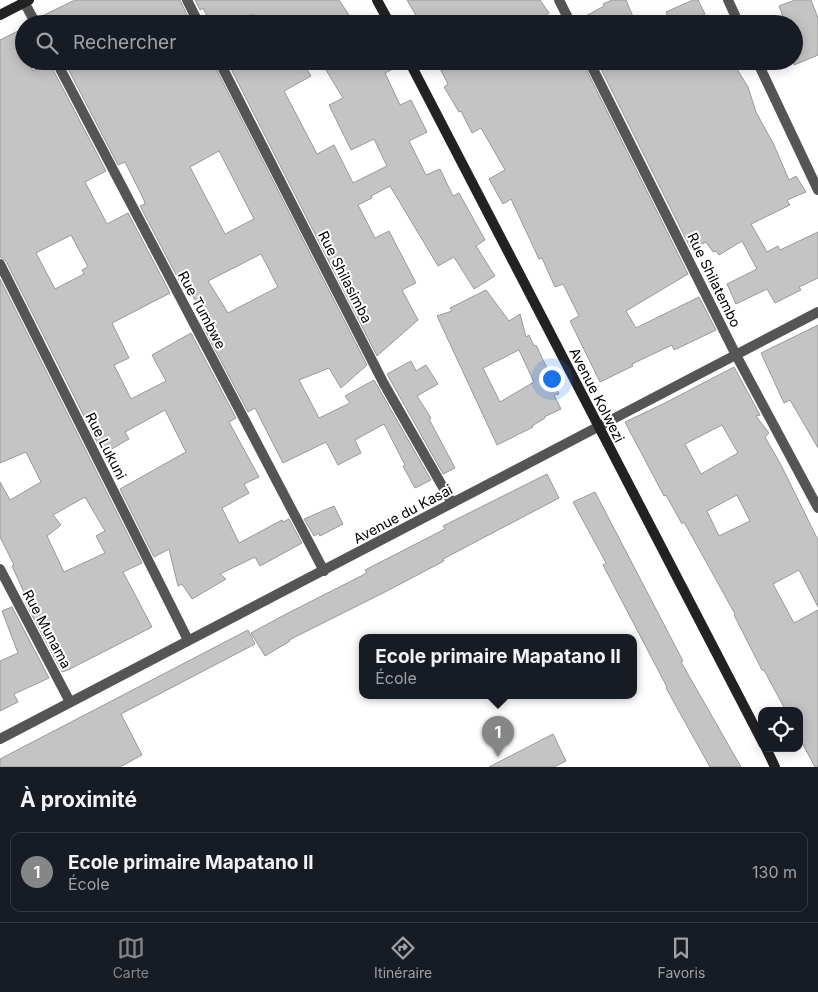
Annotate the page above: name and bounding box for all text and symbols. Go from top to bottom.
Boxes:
search box [15,15,803,70]
icon: search [33,29,61,57]
text: Rechercher [73,31,176,54]
street label: Rue Shilasimba [315,228,376,326]
street label: Rue Shilatembo [684,230,745,330]
street label: Rue Tumbwe [175,268,230,352]
street label: Avenue Kolwezi [566,345,629,445]
your location [539,366,565,392]
street label: Rue Lukuni [82,409,131,482]
street label: Avenue du Kasai [350,480,455,547]
street label: Rue Munama [20,587,75,671]
popup [359,634,637,699]
text: Ecole primaire Mapatano II [375,645,621,668]
text: École [375,668,417,688]
map controls [758,707,803,752]
button: locate [758,707,803,752]
pin: 1 [482,716,514,757]
text: À proximité [20,787,137,812]
text: Ecole primaire Mapatano II [68,851,314,874]
text: 1 [34,862,40,882]
text: 130 m [752,862,797,882]
text: École [68,874,110,894]
tab: Carte [113,934,149,981]
tab: Itinéraire [374,934,432,981]
tab: Favoris [657,934,705,981]

